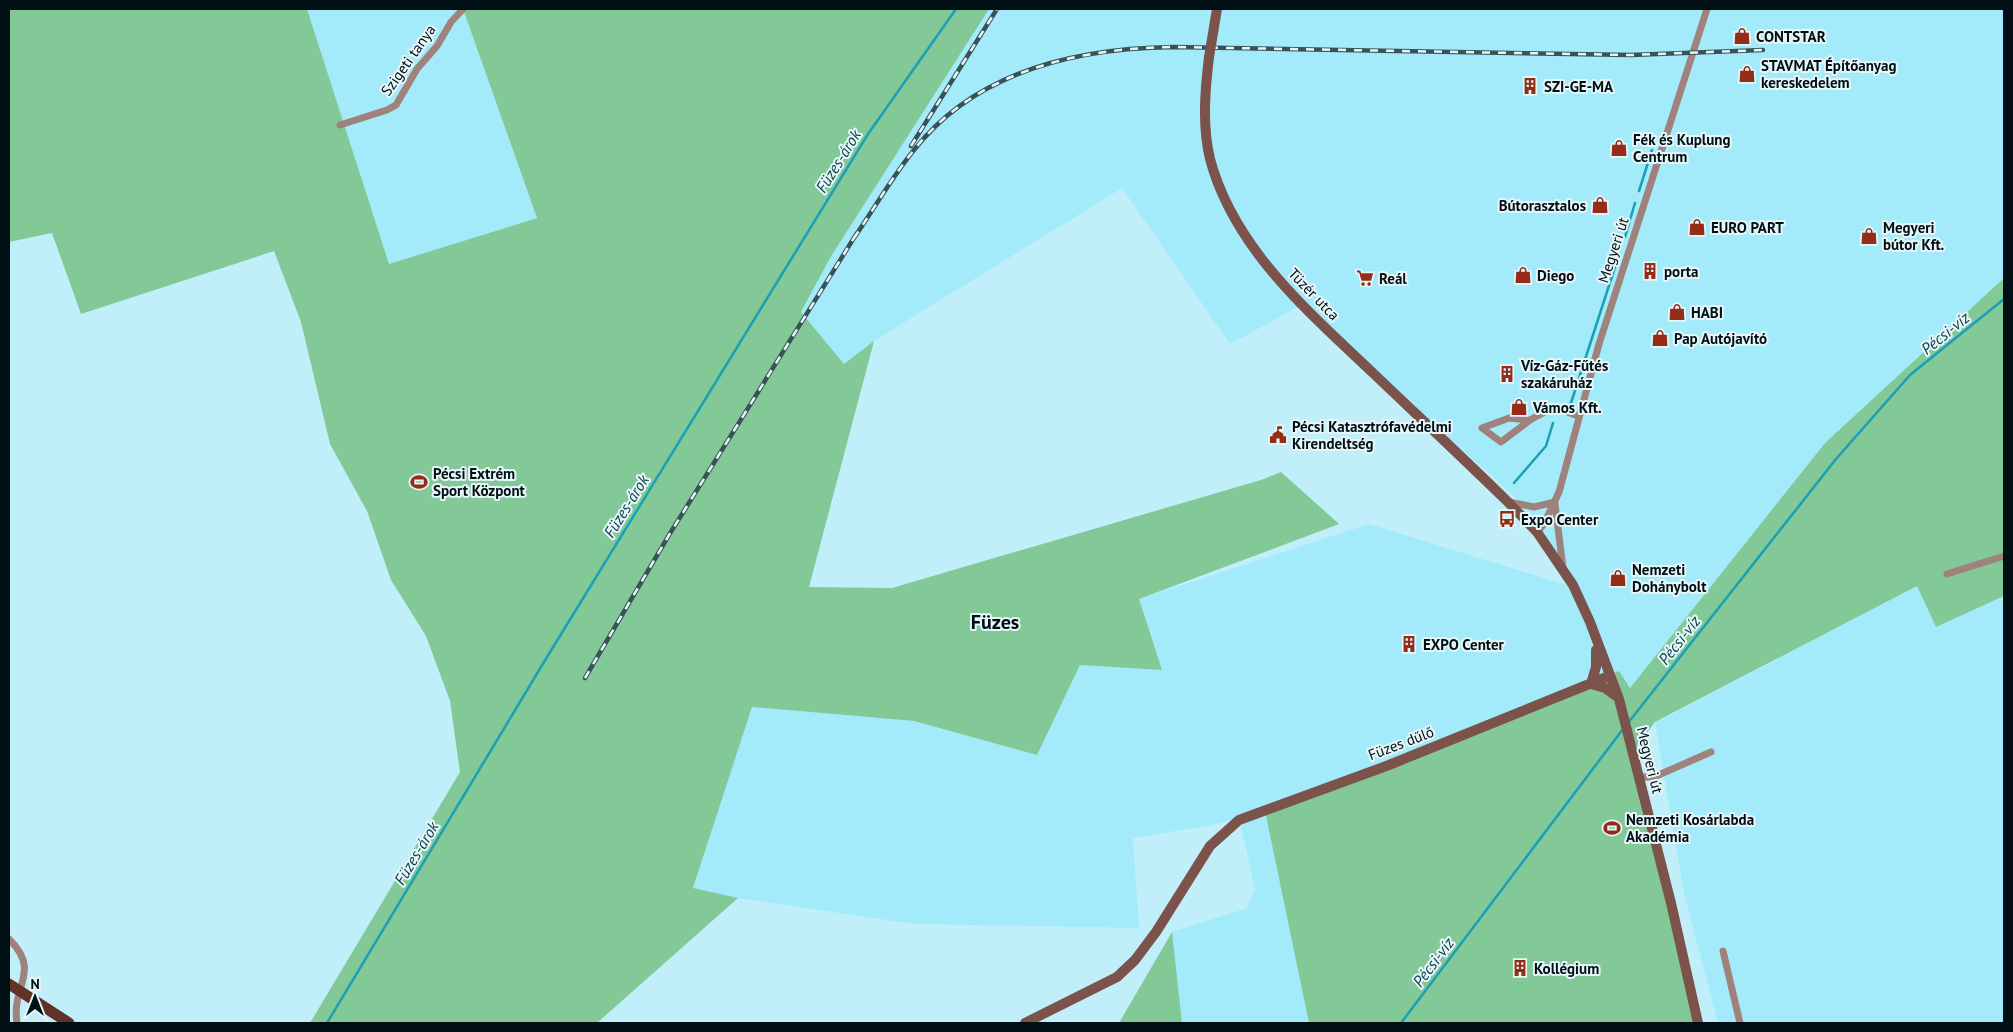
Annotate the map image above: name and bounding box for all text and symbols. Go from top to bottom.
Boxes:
street label: Szigeti tanya [377,21,439,99]
shop icon: CONTSTAR [1732,26,1752,46]
place label: CONTSTAR [1756,27,1826,46]
place label: STAVMAT Építőanyag kereskedelem [1761,56,1896,92]
shop icon: STAVMAT Építőanyag kereskedelem [1737,64,1757,84]
building icon: SZI-GE-MA [1520,76,1540,96]
place label: SZI-GE-MA [1544,77,1614,96]
water label: Füzes-árok [811,125,865,196]
place label: Fék és Kuplung Centrum [1633,130,1731,166]
shop icon: Fék és Kuplung Centrum [1609,138,1629,158]
shop icon: Bútorasztalos [1590,195,1610,215]
place label: Bútorasztalos [1499,196,1586,215]
street label: Megyeri út [1593,215,1633,285]
shop icon: EURO PART [1687,217,1707,237]
place label: EURO PART [1711,218,1784,237]
place label: Megyeri bútor Kft. [1883,218,1945,254]
shop icon: Megyeri bútor Kft. [1859,226,1879,246]
building icon: porta [1640,261,1660,281]
place label: porta [1664,262,1699,281]
street label: Tüzér utca [1284,264,1344,324]
shop icon: Diego [1513,265,1533,285]
place label: Diego [1537,266,1574,285]
supermarket icon: Reál [1355,268,1375,288]
place label: Reál [1379,269,1407,288]
shop icon: HABI [1667,302,1687,322]
place label: HABI [1691,303,1723,322]
water label: Pécsi-víz [1917,307,1974,359]
shop icon: Pap Autójavító [1650,328,1670,348]
place label: Pap Autójavító [1674,329,1767,348]
place label: Víz-Gáz-Fűtés szakáruház [1520,356,1608,392]
building icon: Víz-Gáz-Fűtés szakáruház [1497,364,1517,384]
shop icon: Vámos Kft. [1509,397,1529,417]
place label: Vámos Kft. [1532,398,1602,417]
place label: Pécsi Katasztrófavédelmi Kirendeltség [1292,417,1452,453]
public building icon: Pécsi Katasztrófavédelmi Kirendeltség [1268,425,1288,445]
place label: Pécsi Extrém Sport Központ [433,464,526,500]
water label: Füzes-árok [599,470,653,541]
sports icon: Pécsi Extrém Sport Központ [409,472,429,492]
bus stop icon: Expo Center [1497,509,1517,529]
place label: Expo Center [1521,510,1599,529]
place label: Nemzeti Dohánybolt [1632,560,1707,596]
shop icon: Nemzeti Dohánybolt [1608,568,1628,588]
district label: Füzes [971,609,1019,635]
water label: Pécsi-víz [1654,611,1705,669]
building icon: EXPO Center [1399,634,1419,654]
place label: EXPO Center [1423,635,1505,654]
street label: Füzes dűlő [1365,722,1437,764]
street label: Megyeri út [1633,725,1667,795]
place label: Nemzeti Kosárlabda Akadémia [1626,810,1754,846]
water label: Füzes-árok [389,817,443,888]
sports icon: Nemzeti Kosárlabda Akadémia [1602,818,1622,838]
water label: Pécsi-víz [1408,932,1459,991]
building icon: Kollégium [1510,958,1530,978]
place label: Kollégium [1534,959,1599,978]
north arrow [10,972,60,1022]
text: N [30,975,40,993]

